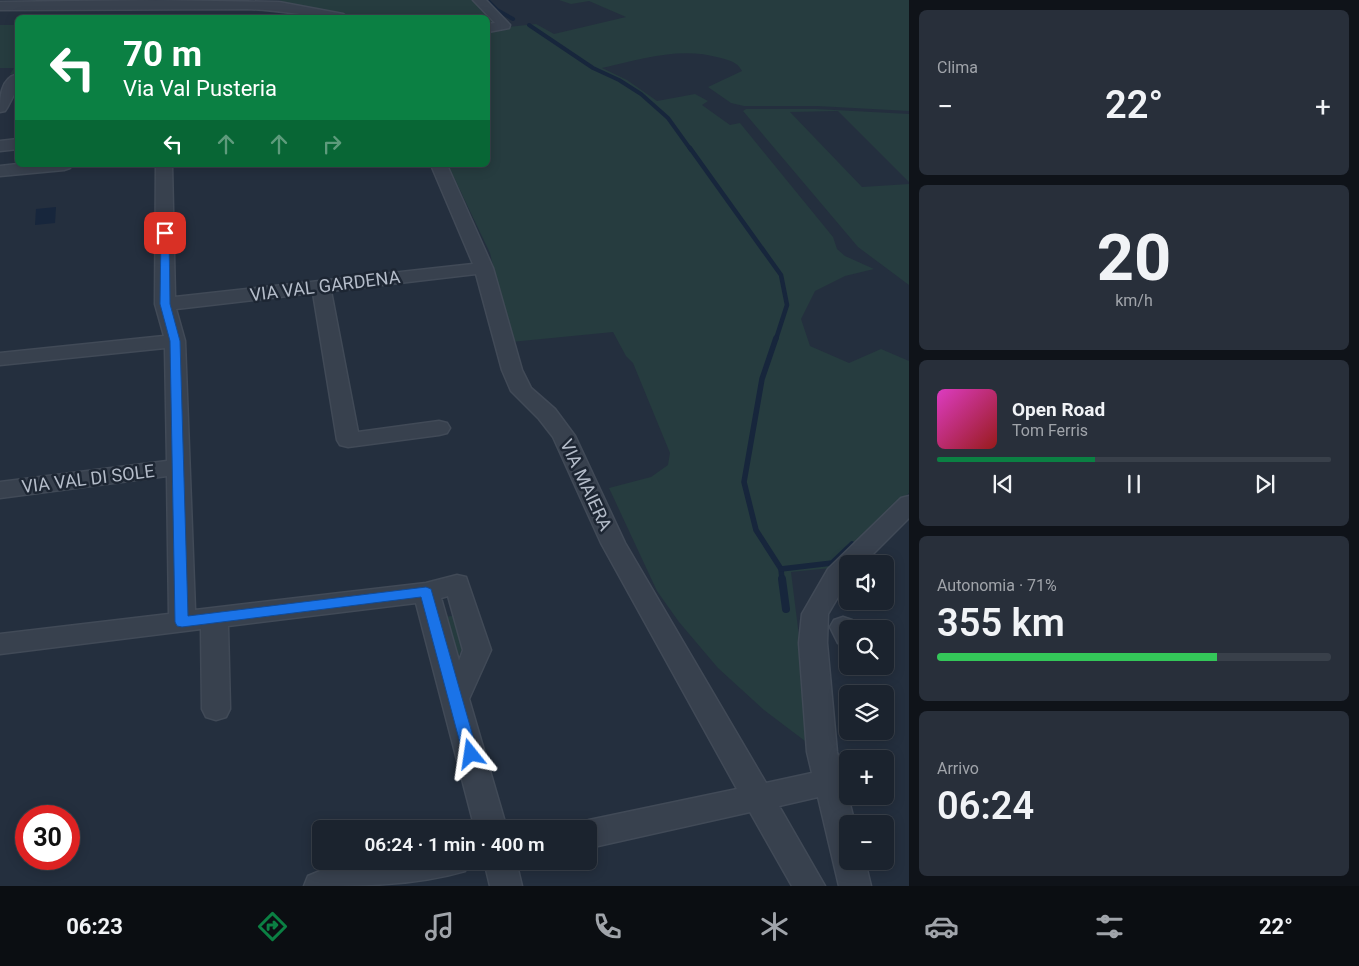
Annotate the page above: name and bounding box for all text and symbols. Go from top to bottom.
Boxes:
text: 70 m [123,34,202,75]
icon: left [40,35,105,100]
text: Clima [937,58,978,77]
text: Via Val Pusteria [123,76,277,101]
text: 22° [1105,83,1163,127]
text: − [937,90,953,123]
text: + [1315,90,1331,123]
icon: left [159,130,187,158]
icon: ahead [212,130,240,158]
icon: ahead [265,130,293,158]
icon: right [318,130,346,158]
pin [144,212,186,254]
icon: arrive [151,219,179,247]
text: 20 [1097,220,1171,296]
street label: VIA VAL GARDENA [249,266,402,305]
text: km/h [1115,291,1153,310]
text: Open Road [1012,398,1105,421]
text: Tom Ferris [1012,421,1088,440]
street label: VIA MAIERA [556,436,617,534]
street label: VIA VAL DI SOLE [20,460,156,497]
icon: previous [989,470,1017,498]
icon: pause [1120,470,1148,498]
icon: next [1251,470,1279,498]
map controls [839,555,894,870]
button: sound [839,555,894,610]
text: Autonomia · 71% [937,576,1057,595]
text: 355 km [937,601,1065,645]
button: search [839,620,894,675]
button: layers [839,685,894,740]
position arrow [444,727,496,779]
button: + [839,750,894,805]
text: Arrivo [937,759,979,778]
text: 06:24 [937,784,1034,828]
speed limit sign: 30 [15,805,80,870]
button: − [839,815,894,870]
text: 06:24 · 1 min · 400 m [364,833,545,856]
icon: directions [255,909,290,944]
icon: music [422,909,457,944]
icon: phone [590,909,625,944]
icon: climate [757,909,792,944]
icon: car [924,909,959,944]
icon: filters [1092,909,1127,944]
text: 06:23 [66,914,123,939]
text: 22° [1259,914,1293,939]

